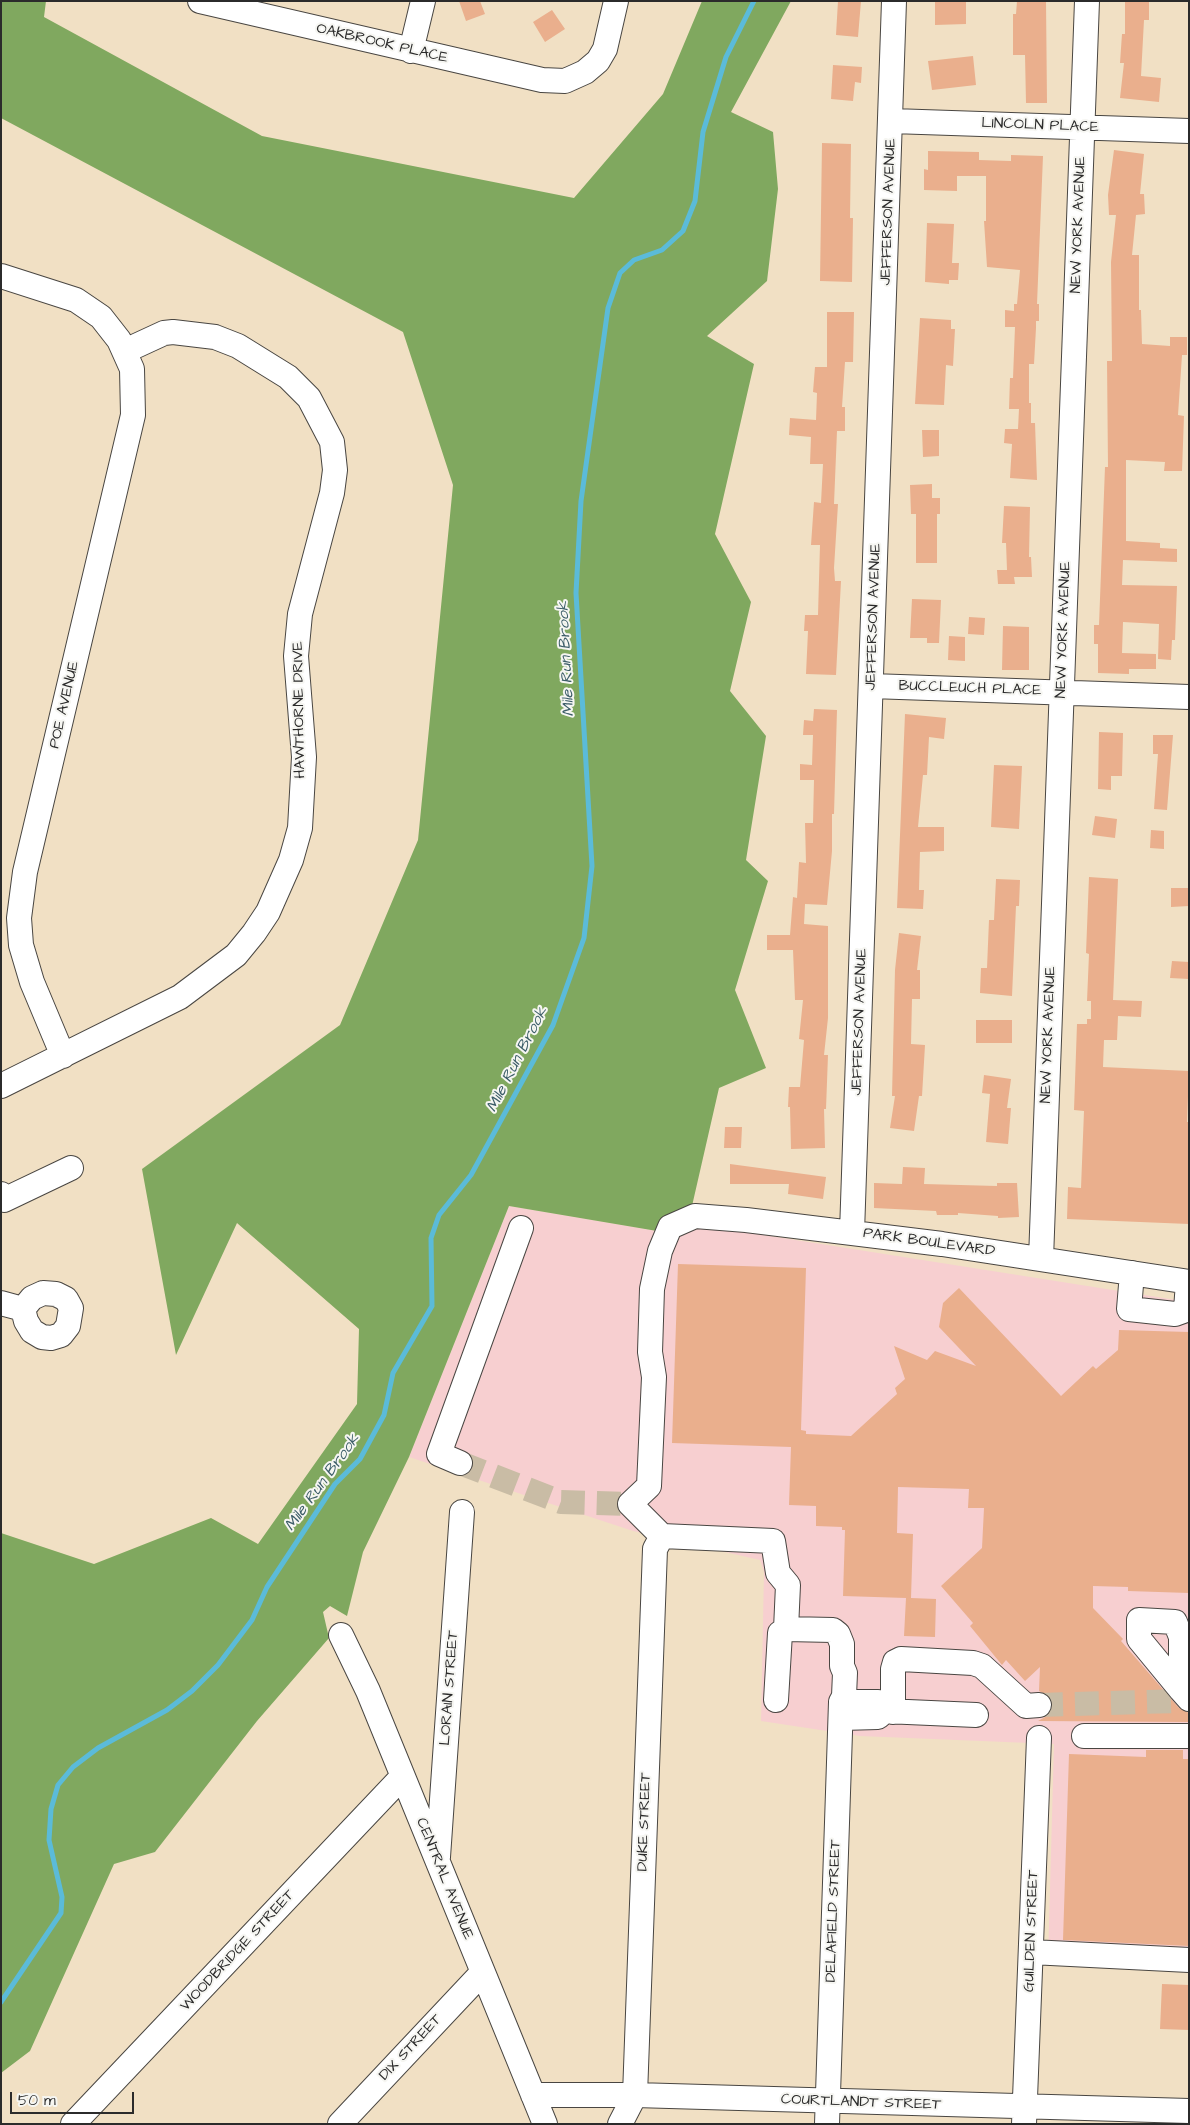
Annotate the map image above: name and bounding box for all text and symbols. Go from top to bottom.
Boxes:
street label: OAKBROOK PLACE [315,20,449,68]
street label: LINCOLN PLACE [981,115,1099,137]
street label: JEFFERSON AVENUE [877,138,901,286]
street label: NEW YORK AVENUE [1068,156,1090,294]
street label: JEFFERSON AVENUE [862,543,886,691]
street label: NEW YORK AVENUE [1053,561,1075,699]
water label: Mile Run Brook [554,601,580,717]
street label: HAWTHORNE DRIVE [290,641,310,779]
street label: POE AVENUE [46,660,84,750]
street label: BUCCLEUCH PLACE [898,678,1042,700]
street label: JEFFERSON AVENUE [848,948,872,1096]
street label: NEW YORK AVENUE [1038,966,1060,1104]
water label: Mile Run Brook [483,1004,553,1116]
street label: PARK BOULEVARD [862,1225,996,1261]
water label: Mile Run Brook [281,1431,365,1535]
street label: LORAIN STREET [437,1630,463,1746]
street label: DUKE STREET [634,1772,656,1872]
street label: CENTRAL AVENUE [411,1816,477,1942]
street label: DELAFIELD STREET [823,1839,845,1983]
street label: GUILDEN STREET [1021,1870,1043,1992]
street label: WOODBRIDGE STREET [177,1887,299,2015]
street label: DIX STREET [376,2011,446,2085]
scale bar [12,2082,136,2114]
text: 50 m [18,2090,56,2111]
street label: COURTLANDT STREET [781,2091,941,2115]

